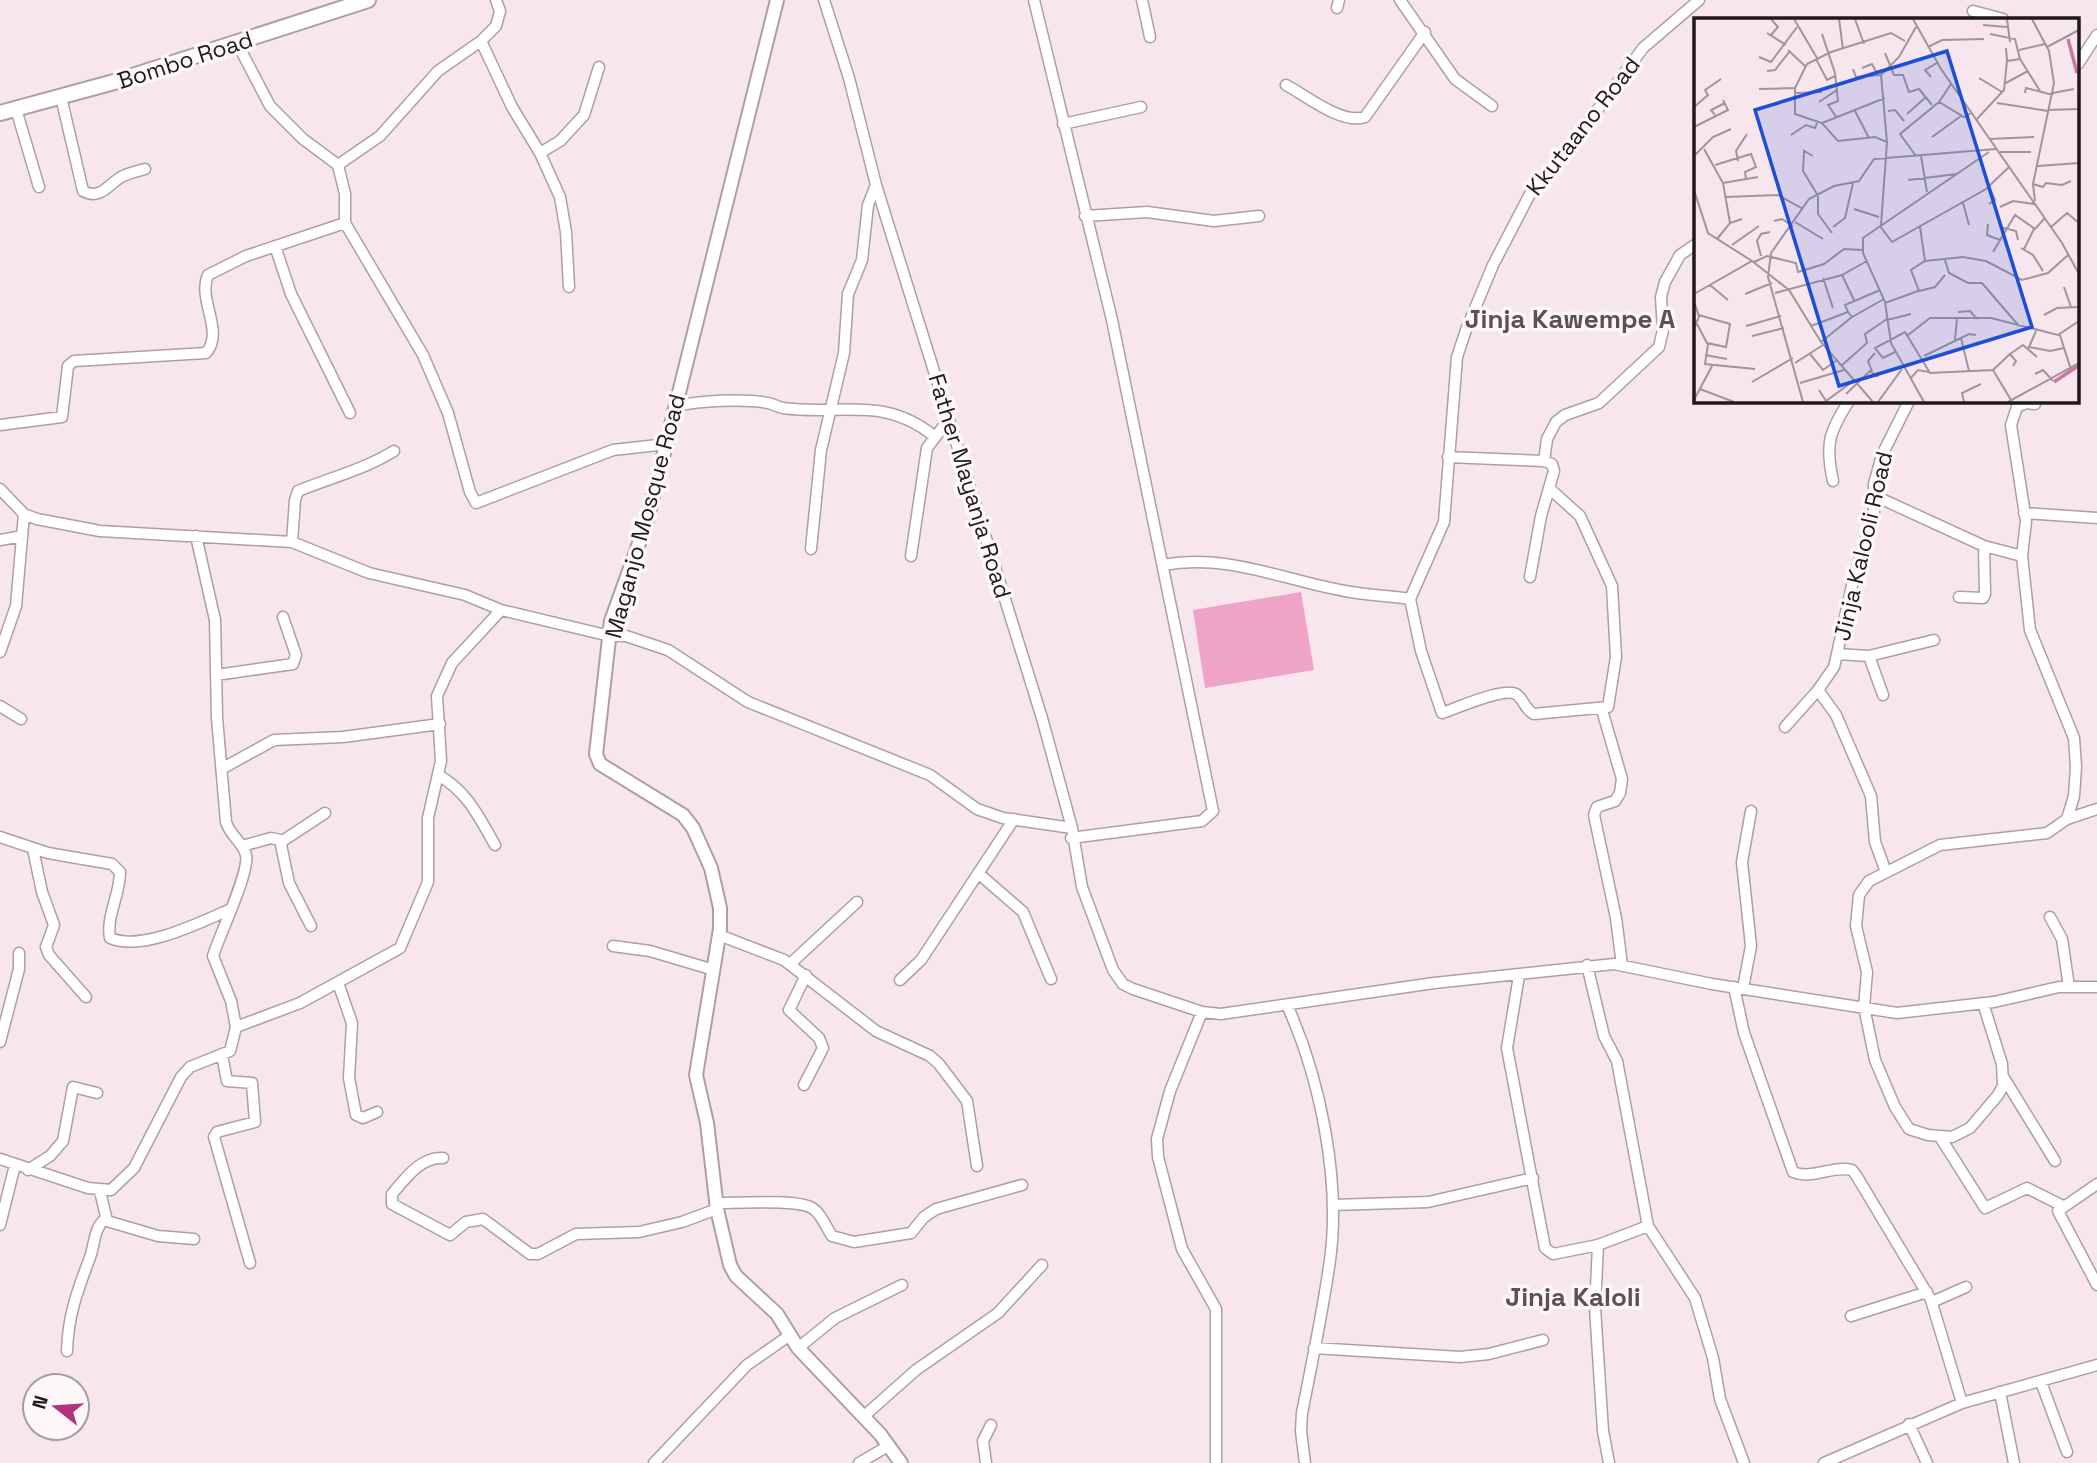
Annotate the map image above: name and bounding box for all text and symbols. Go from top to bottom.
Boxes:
inset map [1694,18,2080,402]
street label: Bombo Road [114,24,256,96]
street label: Kkutaano Road [1519,51,1647,201]
district label: Jinja Kawempe A [1465,302,1676,336]
street label: Father Mayanja Road [922,370,1018,602]
street label: Maganjo Mosque Road [598,391,692,641]
street label: Jinja Kalooli Road [1827,449,1899,643]
district label: Jinja Kaloli [1505,1280,1641,1314]
north arrow [21,1372,91,1442]
text: N [26,1392,54,1412]

